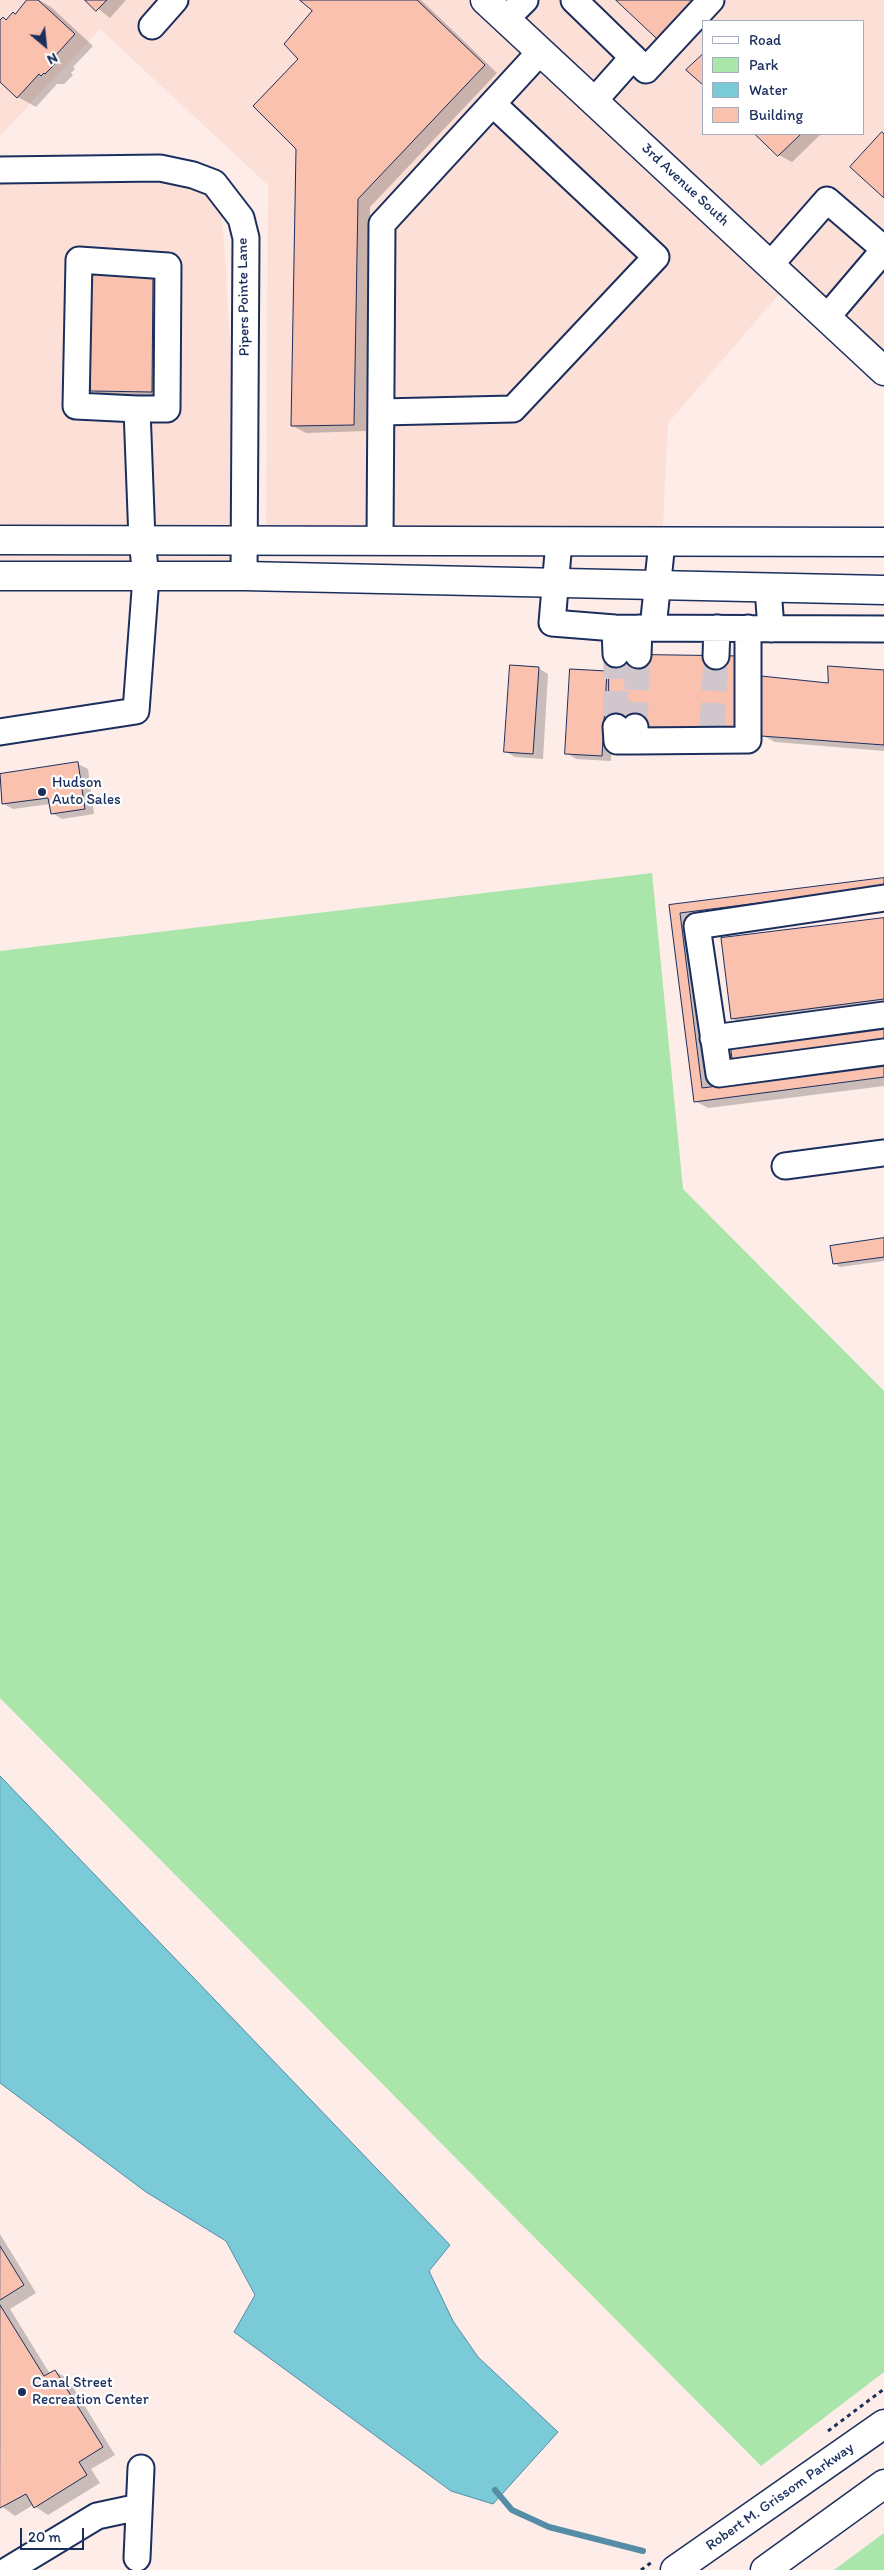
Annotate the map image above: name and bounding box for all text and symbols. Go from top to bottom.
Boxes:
north arrow [20,20,70,70]
legend [702,20,864,135]
text: Road [749,31,781,49]
text: N [44,49,60,68]
text: Park [749,56,779,74]
text: Water [749,81,787,99]
text: Building [749,106,803,124]
street label: 3rd Avenue South [637,140,733,230]
street label: Pipers Pointe Lane [234,238,254,356]
place label: Hudson Auto Sales [52,774,121,809]
marker: Hudson Auto Sales [36,786,48,798]
place label: Canal Street Recreation Center [32,2374,149,2409]
marker: Canal Street Recreation Center [16,2386,28,2398]
street label: Robert M. Grissom Parkway [703,2439,857,2555]
scale bar [22,2518,86,2550]
text: 20 m [28,2528,61,2546]

